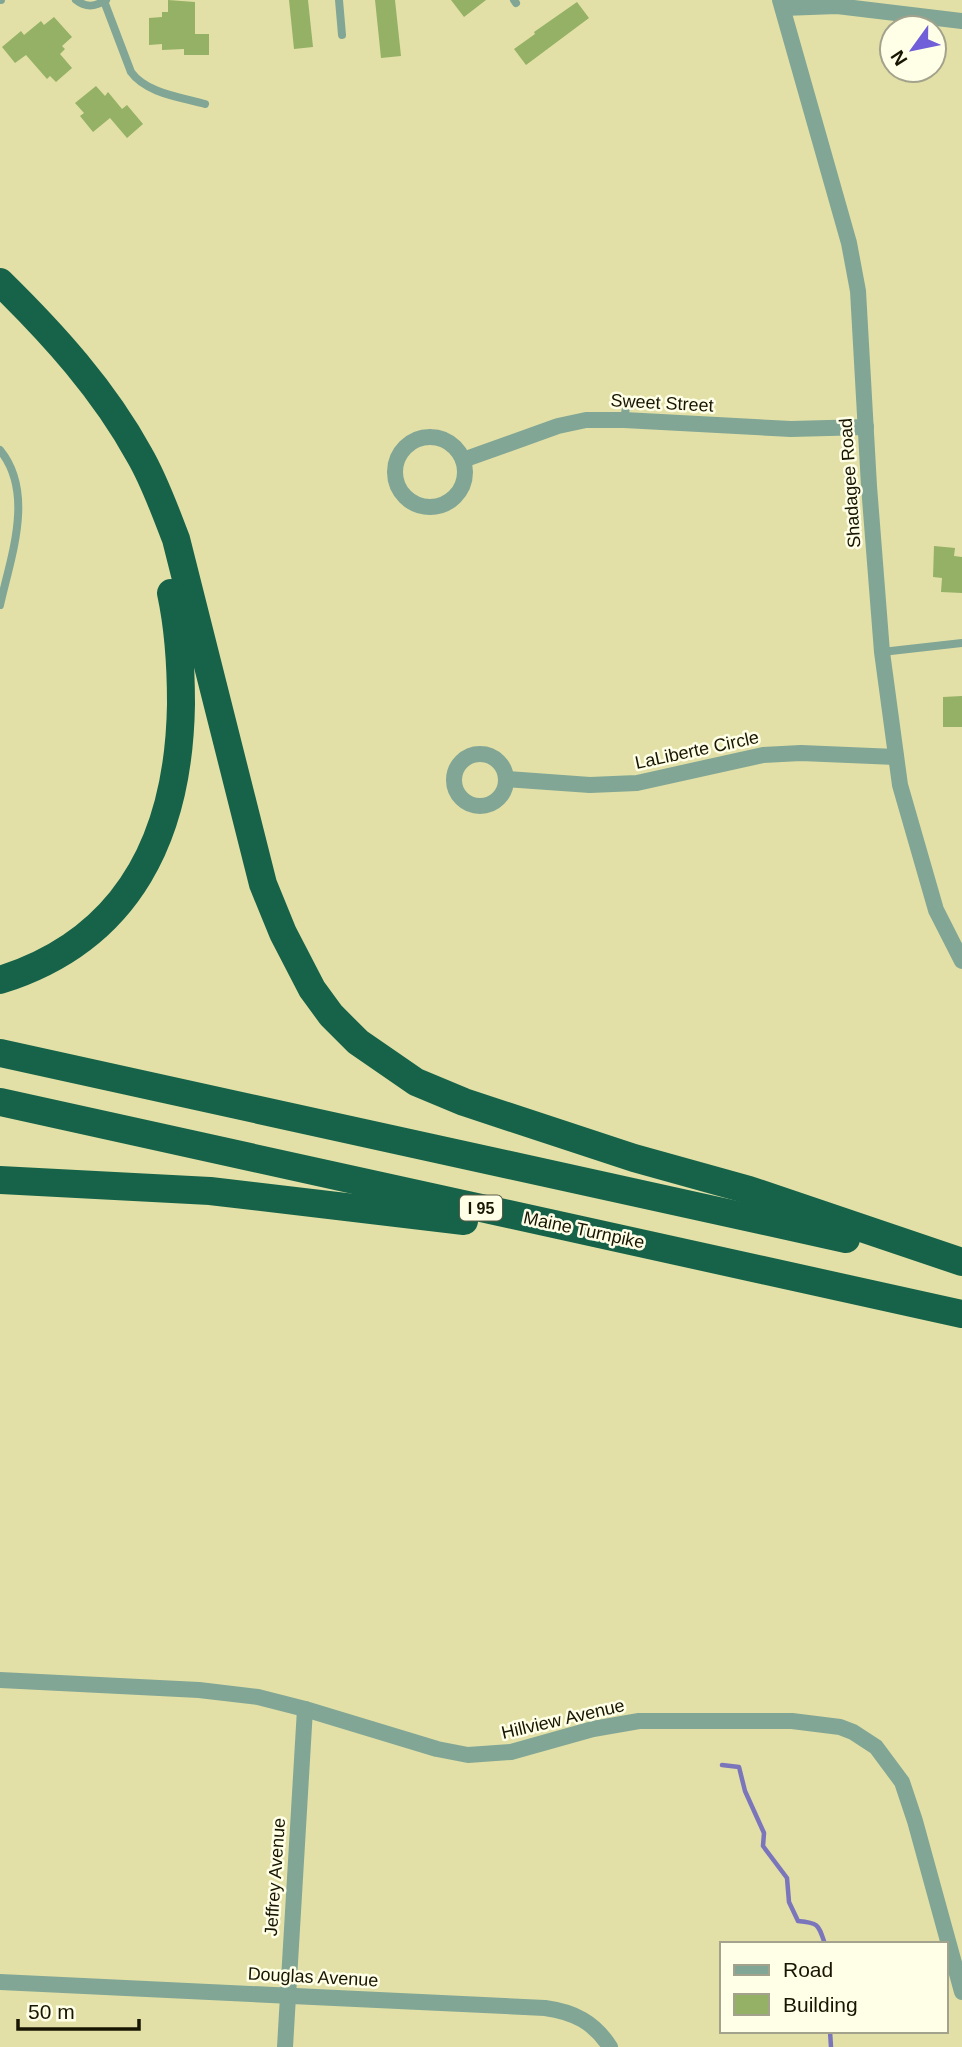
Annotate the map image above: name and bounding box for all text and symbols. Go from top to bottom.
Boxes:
north arrow [878,14,948,84]
text: N [887,47,912,69]
street label: Sweet Street [610,390,714,416]
street label: Shadagee Road [835,417,865,549]
street label: LaLiberte Circle [633,727,761,773]
road number: I 95 [460,1196,502,1220]
street label: Maine Turnpike [522,1207,646,1253]
street label: Hillview Avenue [499,1695,627,1743]
street label: Jeffrey Avenue [261,1817,289,1937]
legend [720,1942,948,2033]
text: Road [783,1958,833,1981]
street label: Douglas Avenue [247,1964,379,1990]
scale bar [18,1988,138,2032]
text: Building [783,1993,858,2016]
text: 50 m [28,2000,75,2023]

